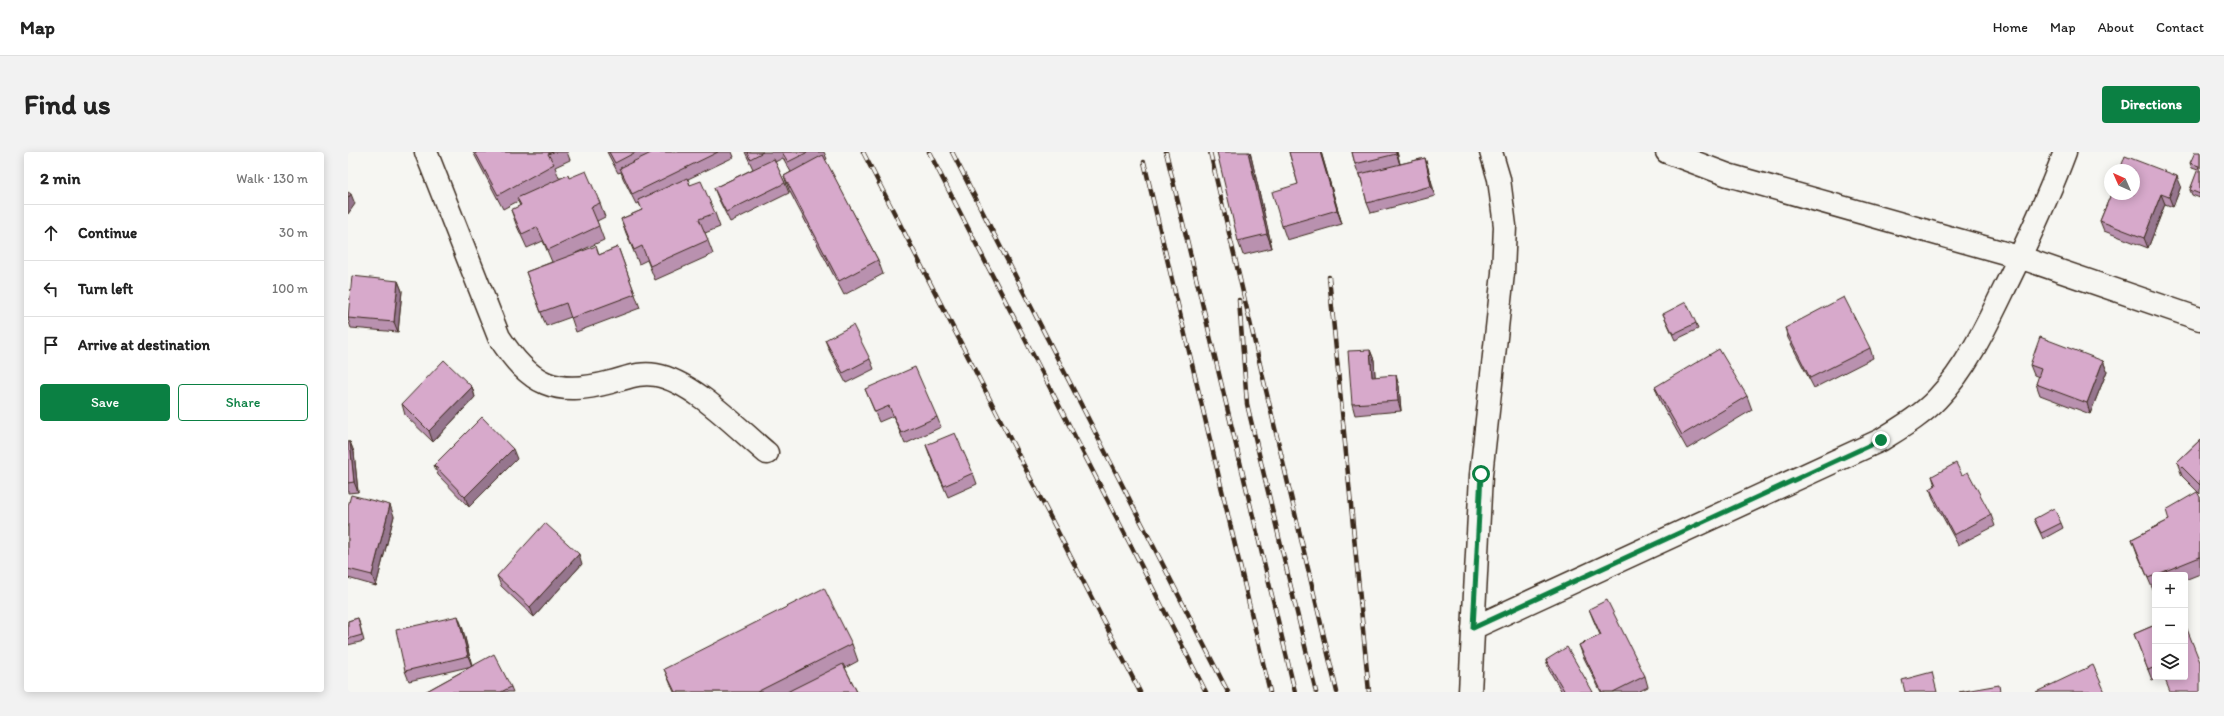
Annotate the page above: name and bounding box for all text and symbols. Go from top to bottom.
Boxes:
text: Map [20,16,55,39]
text: Home [1993,19,2028,36]
text: Map [2050,19,2076,36]
text: About [2098,19,2134,36]
text: Contact [2156,19,2204,36]
button: Directions [2102,86,2200,123]
text: Find us [24,87,111,121]
north arrow [2104,164,2140,200]
text: 2 min [40,168,80,188]
text: Walk · 130 m [236,171,308,186]
icon: ahead [40,222,62,244]
text: Continue [78,224,137,242]
text: 30 m [279,225,308,240]
icon: left [40,278,62,300]
text: Turn left [78,280,133,298]
text: 100 m [272,281,308,296]
icon: arrive [40,334,62,356]
text: Arrive at destination [78,336,210,354]
button: Save [40,384,170,421]
button: Share [178,384,308,421]
route end [1872,431,1890,449]
route start [1472,465,1490,483]
map controls [2152,572,2188,680]
button: + [2152,572,2188,608]
button: − [2152,608,2188,644]
button: layers [2152,644,2188,680]

